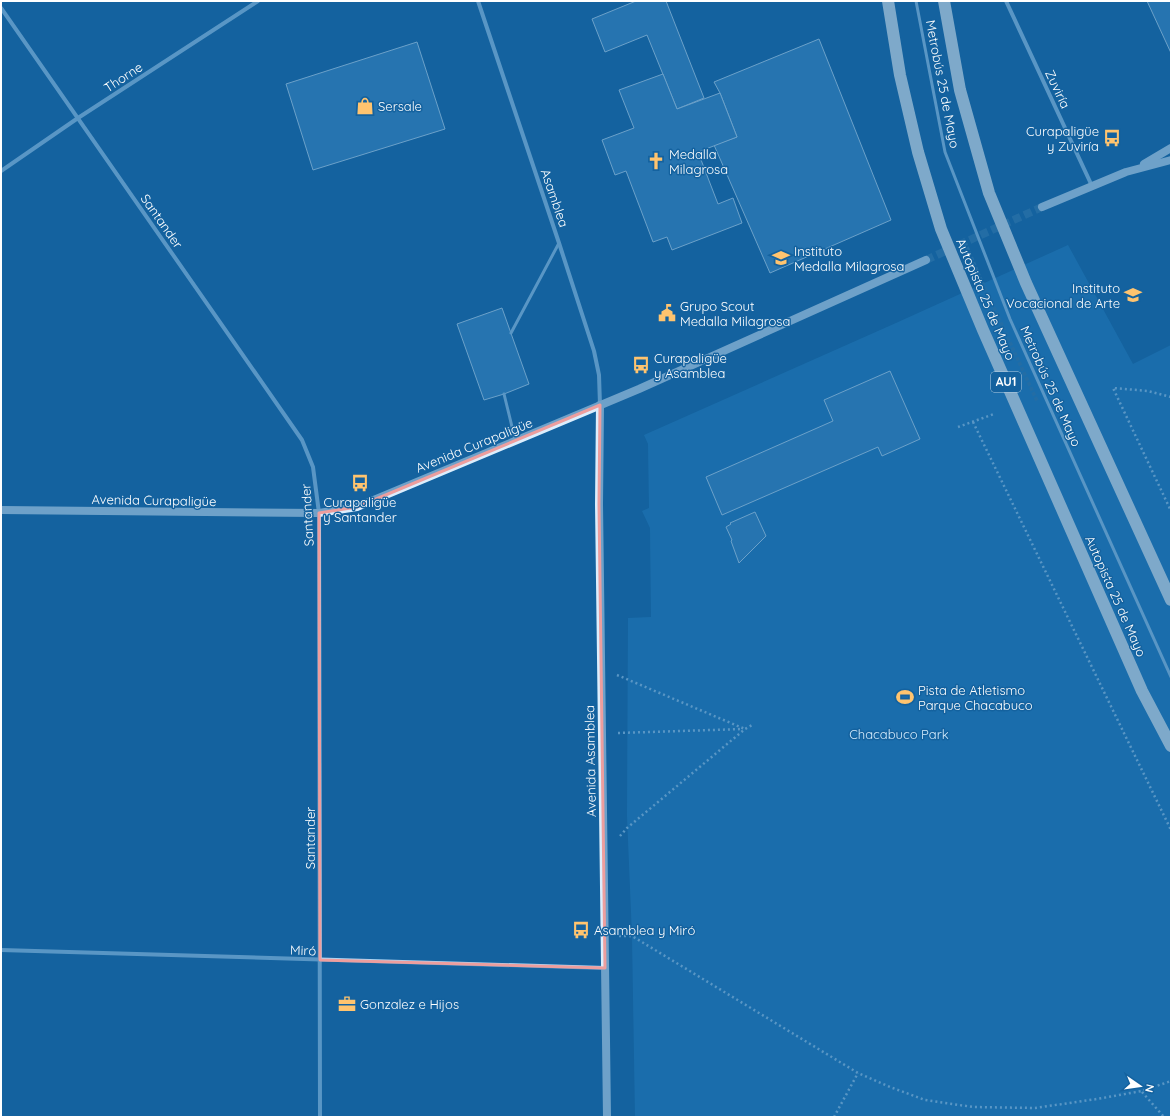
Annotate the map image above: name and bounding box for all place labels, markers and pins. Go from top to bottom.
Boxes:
shop icon: Sersale [355,96,375,116]
place label: Sersale [378,98,422,114]
place label: Curapaligüe y Zuviría [1026,123,1099,154]
bus stop icon: Curapaligüe y Zuviría [1102,128,1122,148]
place label: Medalla Milagrosa [669,146,728,177]
church icon: Medalla Milagrosa [646,151,666,171]
place label: Instituto Medalla Milagrosa [794,243,904,274]
school or university icon: Instituto Medalla Milagrosa [771,248,791,268]
place label: Instituto Vocacional de Arte [1006,280,1120,311]
school or university icon: Instituto Vocacional de Arte [1123,285,1143,305]
place label: Grupo Scout Medalla Milagrosa [680,298,790,329]
public building icon: Grupo Scout Medalla Milagrosa [657,303,677,323]
place label: Curapaligüe y Asamblea [654,350,727,381]
bus stop icon: Curapaligüe y Asamblea [631,355,651,375]
bus stop icon: Curapaligüe y Santander [350,473,370,493]
place label: Curapaligüe y Santander [323,494,397,525]
place label: Pista de Atletismo Parque Chacabuco [918,682,1033,713]
sports icon: Pista de Atletismo Parque Chacabuco [895,687,915,707]
bus stop icon: Asamblea y Miró [571,920,591,940]
place label: Asamblea y Miró [594,922,695,938]
office icon: Gonzalez e Hijos [337,994,357,1014]
place label: Gonzalez e Hijos [360,996,459,1012]

